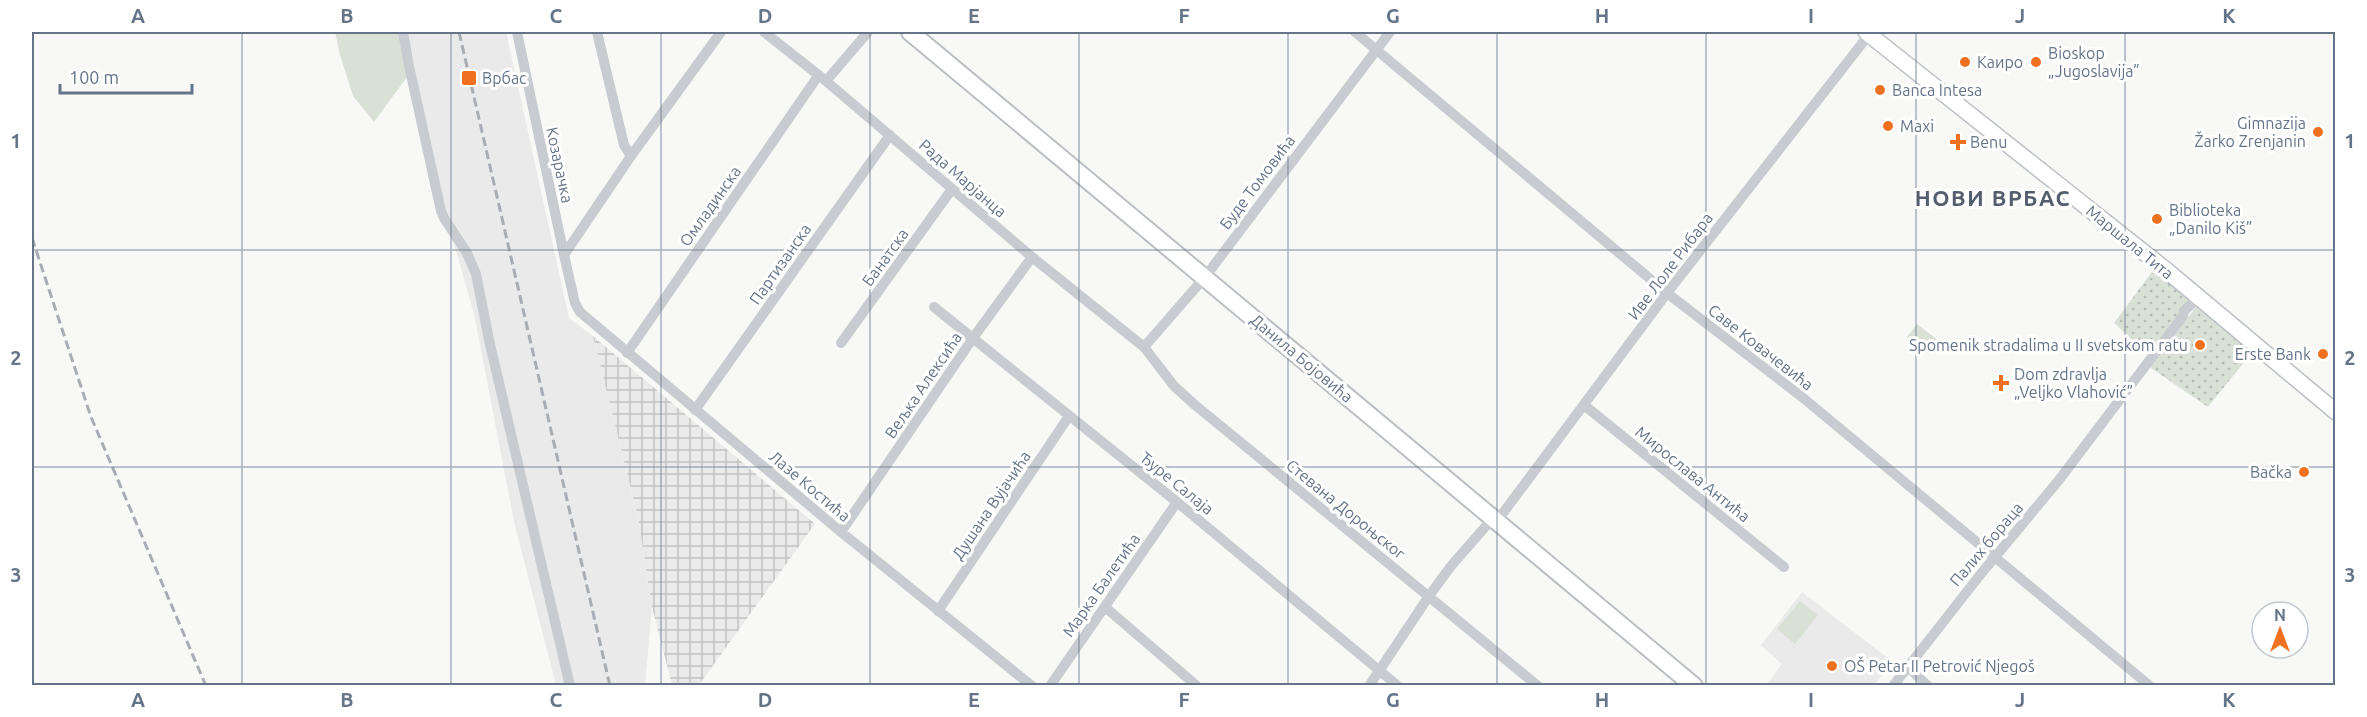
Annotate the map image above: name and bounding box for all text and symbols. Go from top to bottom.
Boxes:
text: A [131,4,145,27]
text: B [340,4,354,27]
text: C [550,4,563,27]
text: D [758,4,772,27]
text: E [968,4,980,27]
text: F [1178,4,1190,27]
text: G [1386,4,1400,27]
text: H [1595,4,1609,27]
text: I [1808,4,1814,27]
text: J [2015,4,2025,27]
text: K [2222,4,2236,27]
place label: Bioskop „Jugoslavija” [2048,44,2140,80]
place label: Каиро [1977,53,2023,71]
marker: Каиро [1958,55,1972,69]
marker: Bioskop „Jugoslavija” [2029,55,2043,69]
scale bar [60,57,192,95]
text: 100 m [69,67,119,87]
marker: Врбас [460,69,478,87]
place label: Врбас [482,69,527,87]
place label: Banca Intesa [1892,81,1982,99]
marker: Banca Intesa [1873,83,1887,97]
place label: Gimnazija Žarko Zrenjanin [2195,114,2306,150]
place label: Maxi [1900,117,1934,135]
marker: Maxi [1881,119,1895,133]
street label: Козарачка [543,125,577,205]
marker: Gimnazija Žarko Zrenjanin [2311,125,2325,139]
text: 1 [10,129,22,152]
text: 1 [2344,129,2356,152]
street label: Буде Томовића [1216,131,1298,233]
place label: Benu [1970,133,2007,151]
street label: Рада Марјанца [916,135,1010,221]
marker: Benu [1951,135,1965,149]
street label: Омладинска [676,162,744,250]
district label: НОВИ ВРБАС [1915,185,2071,210]
street label: Маршала Тита [2083,201,2177,283]
place label: Biblioteka „Danilo Kiš” [2169,201,2252,237]
street label: Иве Лоле Рибара [1624,209,1716,323]
marker: Biblioteka „Danilo Kiš” [2150,212,2164,226]
street label: Партизанска [746,220,814,308]
street label: Банатска [858,225,912,289]
street label: Саве Ковачевића [1705,300,1817,394]
street label: Данила Бојовића [1247,310,1357,406]
street label: Вељка Алексића [881,329,965,441]
place label: Spomenik stradalima u II svetskom ratu [1909,336,2188,354]
marker: Spomenik stradalima u II svetskom ratu [2193,338,2207,352]
place label: Erste Bank [2235,345,2311,363]
text: 2 [10,346,22,369]
text: 2 [2344,346,2356,369]
marker: Erste Bank [2316,347,2330,361]
place label: Dom zdravlja „Veljko Vlahović” [2014,365,2133,401]
marker: Dom zdravlja „Veljko Vlahović” [1992,374,2010,392]
street label: Мирослава Антића [1632,422,1754,526]
street label: Лазе Костића [766,447,854,525]
street label: Душана Вујачића [948,447,1034,563]
street label: Ђуре Салаја [1137,448,1217,518]
street label: Стевана Дороњског [1283,456,1410,563]
place label: Bačka [2250,463,2292,481]
marker: Bačka [2297,465,2311,479]
street label: Палих бораца [1946,499,2026,589]
street label: Марка Балетића [1059,530,1143,640]
text: 3 [10,563,22,586]
text: 3 [2344,563,2356,586]
north arrow [2250,600,2310,660]
text: N [2274,606,2286,624]
place label: OŠ Petar II Petrović Njegoš [1844,656,2035,675]
marker: OŠ Petar II Petrović Njegoš [1825,659,1839,673]
text: A [131,688,145,711]
text: B [340,688,354,711]
text: C [550,688,563,711]
text: D [758,688,772,711]
text: E [968,688,980,711]
text: F [1178,688,1190,711]
text: G [1386,688,1400,711]
text: H [1595,688,1609,711]
text: I [1808,688,1814,711]
text: J [2015,688,2025,711]
text: K [2222,688,2236,711]

